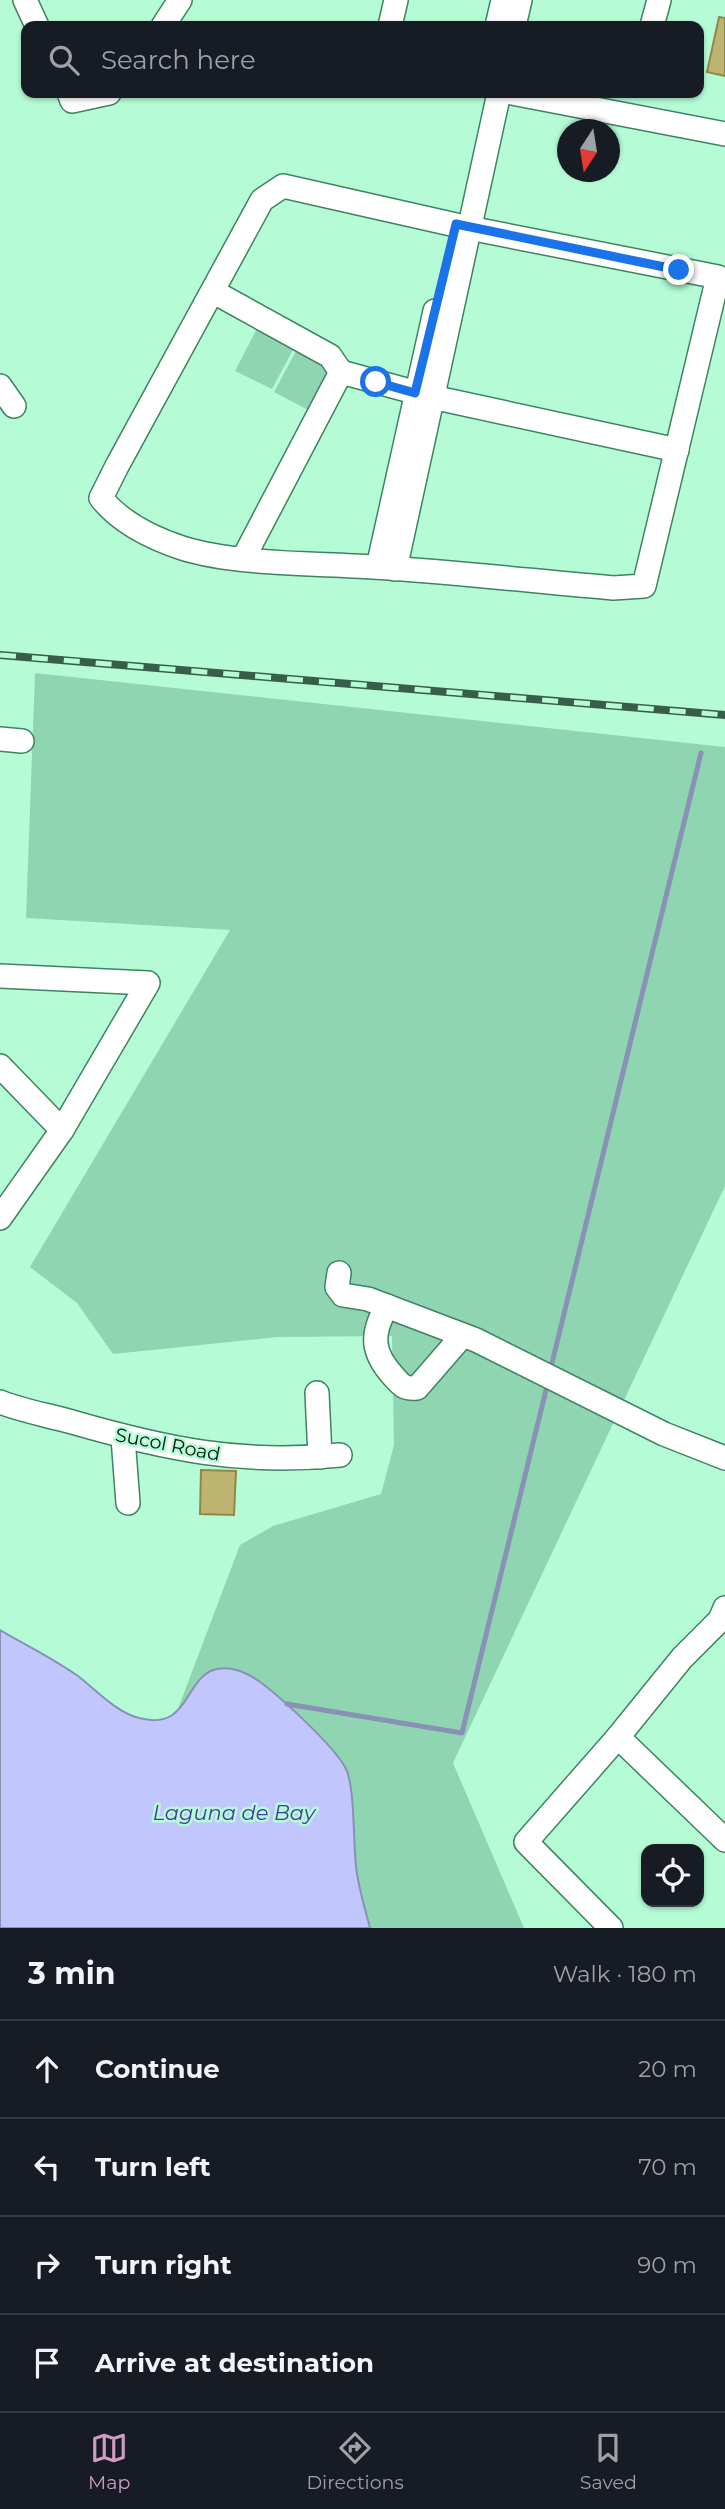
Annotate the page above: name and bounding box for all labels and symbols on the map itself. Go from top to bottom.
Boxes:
north arrow [557,119,620,182]
route end [663,254,694,285]
route start [360,366,391,397]
street label: Sucol Road [113,1423,222,1466]
water label: Laguna de Bay [153,1800,317,1825]

